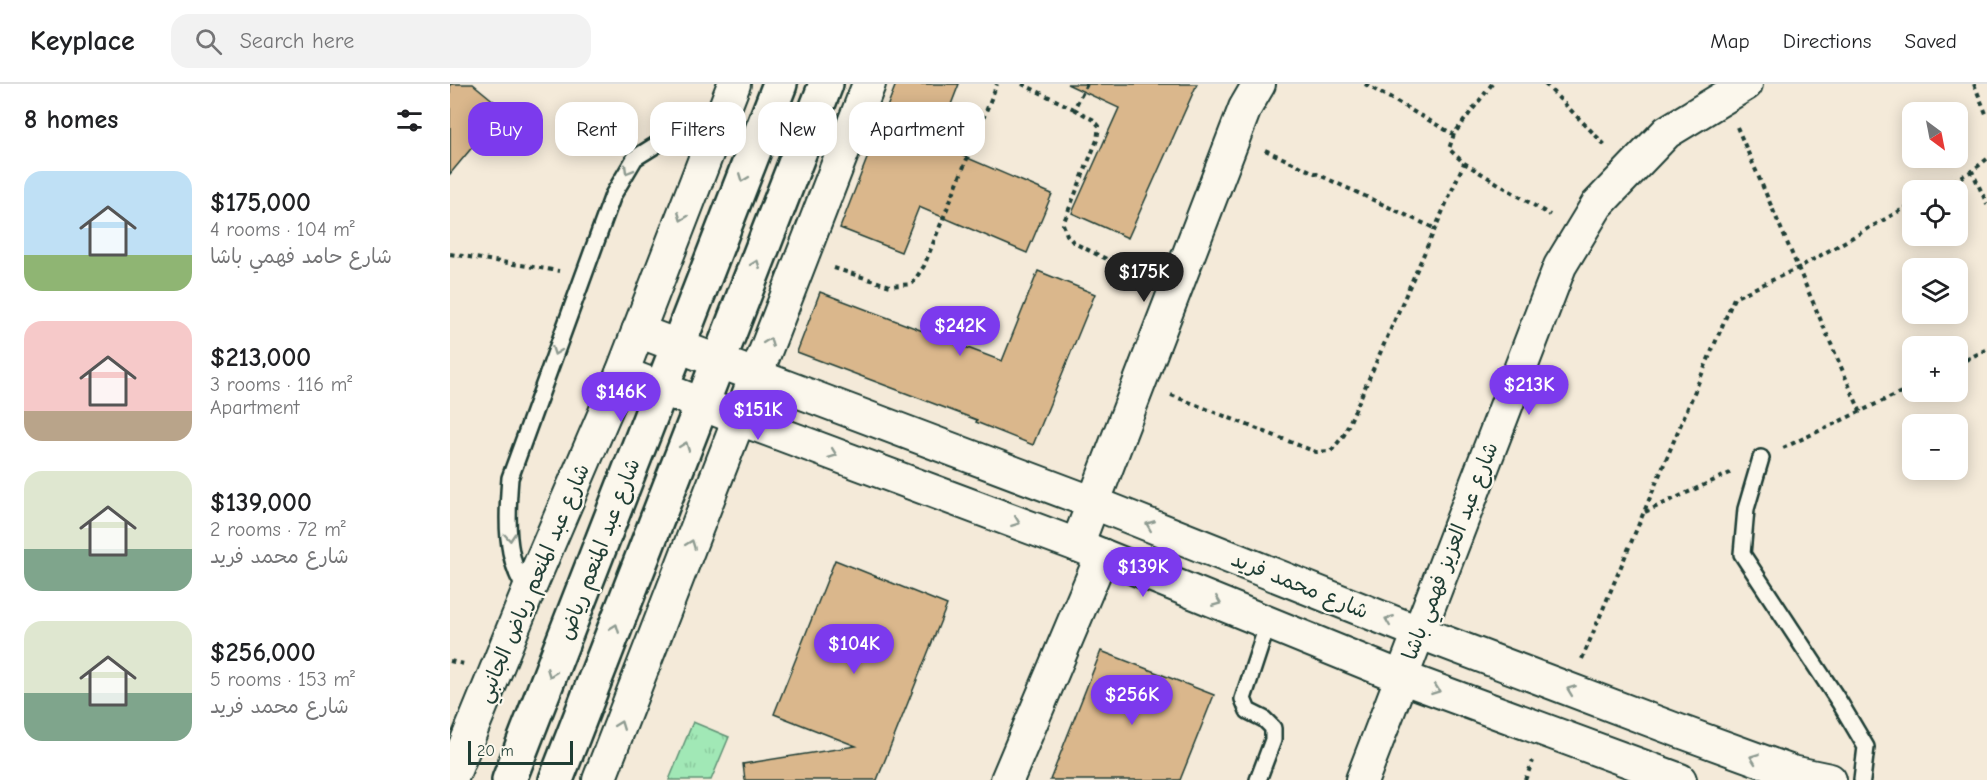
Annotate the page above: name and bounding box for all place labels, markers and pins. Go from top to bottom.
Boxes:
pin: $175K [1102,252,1186,303]
pin: $242K [918,306,1002,357]
pin: $213K [1487,365,1571,416]
pin: $146K [579,372,663,423]
pin: $151K [716,390,800,441]
pin: $139K [1101,547,1185,598]
pin: $104K [812,624,896,675]
pin: $256K [1090,675,1174,726]

